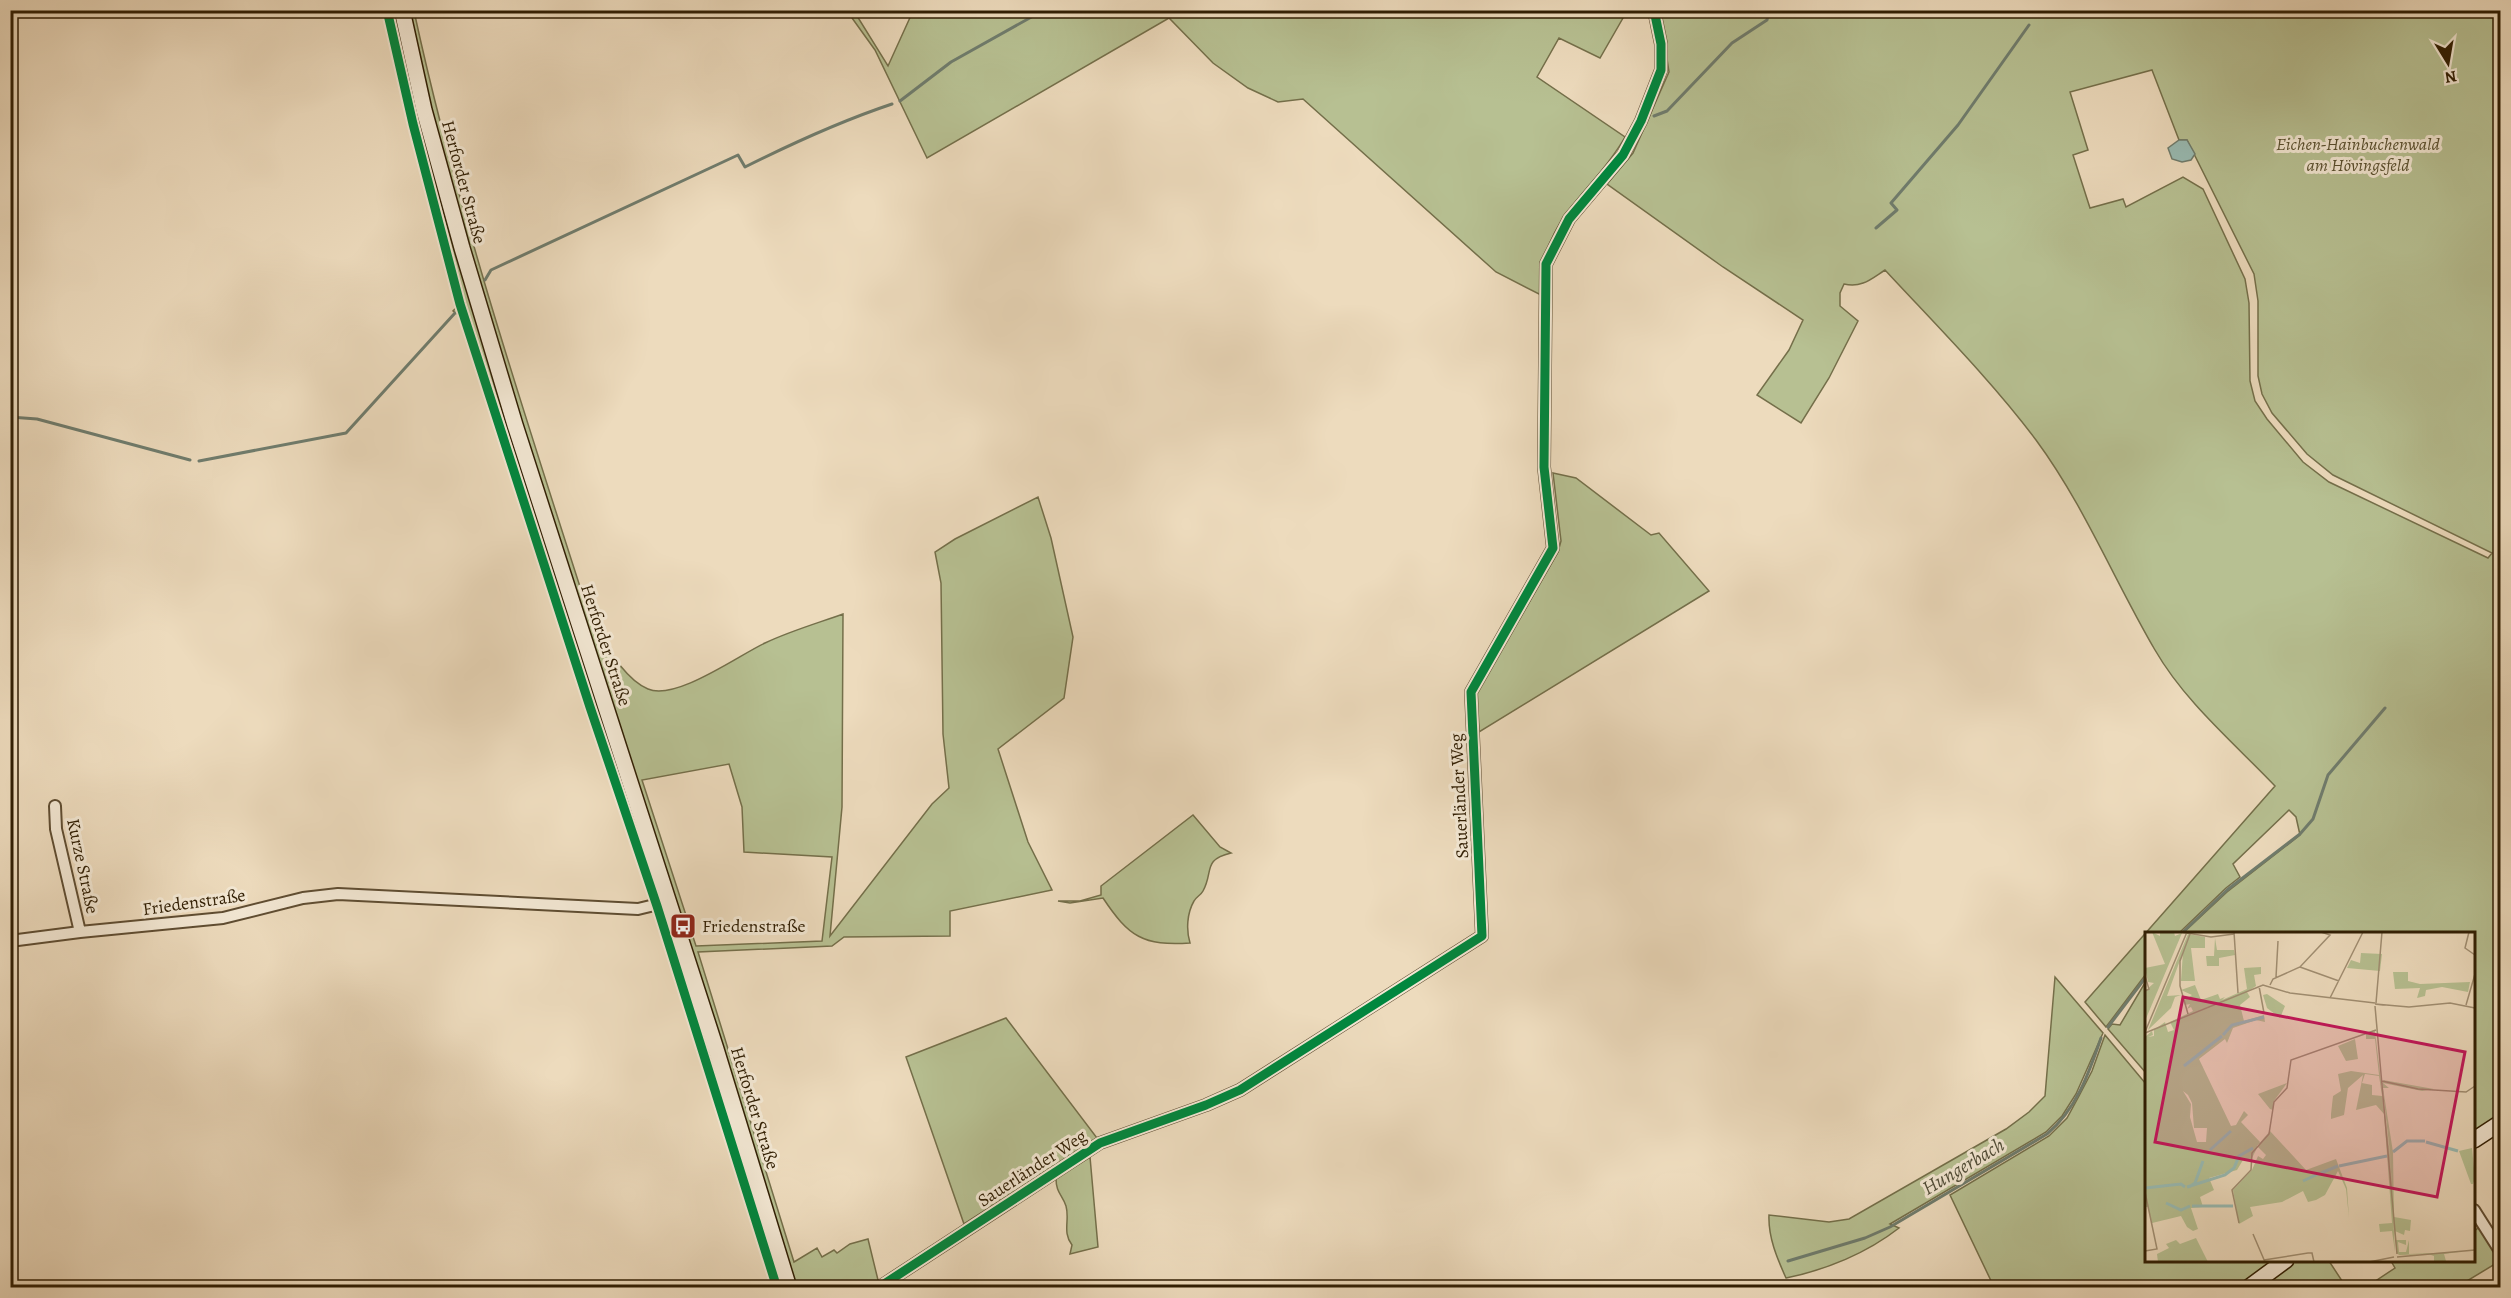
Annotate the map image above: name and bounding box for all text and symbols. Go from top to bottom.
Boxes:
north arrow [2418,33,2478,93]
text: N [2443,65,2458,89]
street label: Herforder Straße [436,118,492,246]
park label: Eichen-Hainbuchenwald am Hövingsfeld [2276,132,2441,177]
street label: Herforder Straße [575,581,637,709]
street label: Sauerländer Weg [1444,733,1474,859]
street label: Kurze Straße [61,816,105,916]
street label: Friedenstraße [141,883,247,921]
bus stop icon: Friedenstraße [668,911,698,941]
place label: Friedenstraße [702,914,805,938]
inset map [2145,932,2475,1262]
street label: Herforder Straße [725,1044,785,1172]
street label: Sauerländer Weg [973,1124,1091,1212]
water label: Hungerbach [1917,1131,2010,1202]

